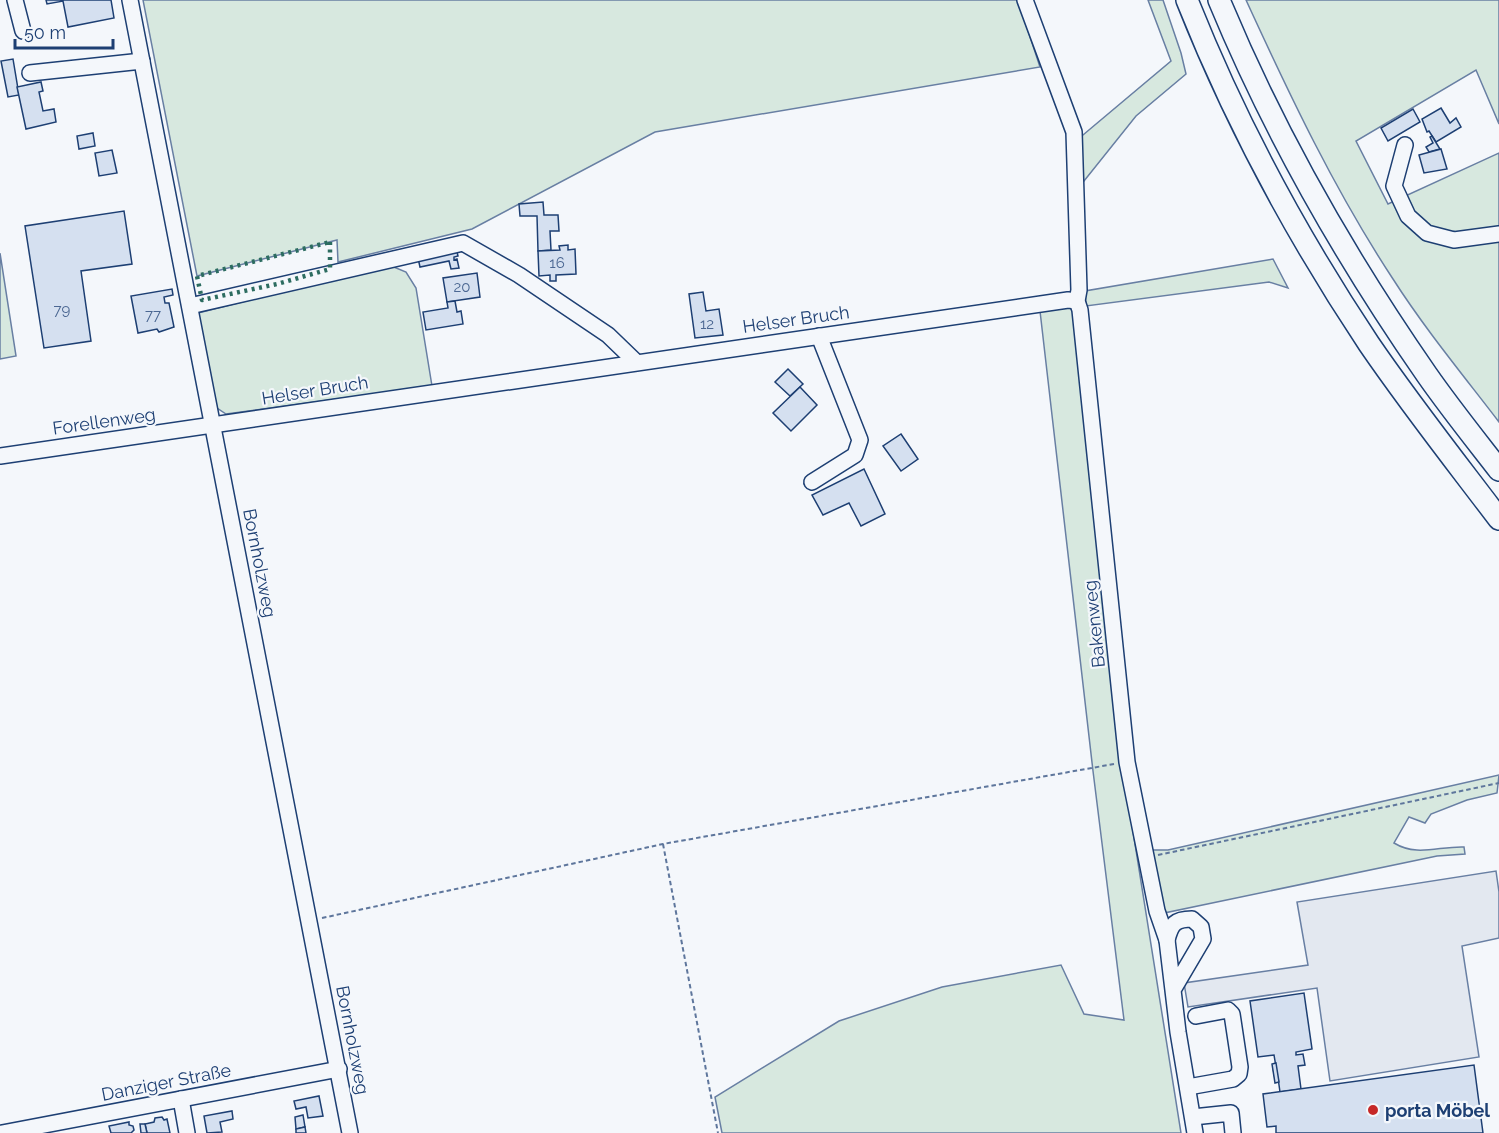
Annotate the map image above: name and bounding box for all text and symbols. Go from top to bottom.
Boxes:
scale bar [15,12,112,50]
text: 50 m [24,22,66,43]
house number: 16 [549,254,565,272]
house number: 20 [454,278,471,296]
house number: 79 [54,301,71,319]
street label: Helser Bruch [741,301,851,337]
house number: 77 [145,306,161,324]
house number: 12 [700,315,714,333]
street label: Helser Bruch [260,371,370,409]
street label: Forellenweg [51,403,157,439]
street label: Bornholzweg [239,507,281,619]
street label: Bakenweg [1079,579,1109,669]
street label: Bornholzweg [332,984,374,1096]
street label: Danziger Straße [99,1059,233,1105]
place label: porta Möbel [1385,1100,1490,1121]
marker: porta Möbel [1366,1103,1380,1117]

